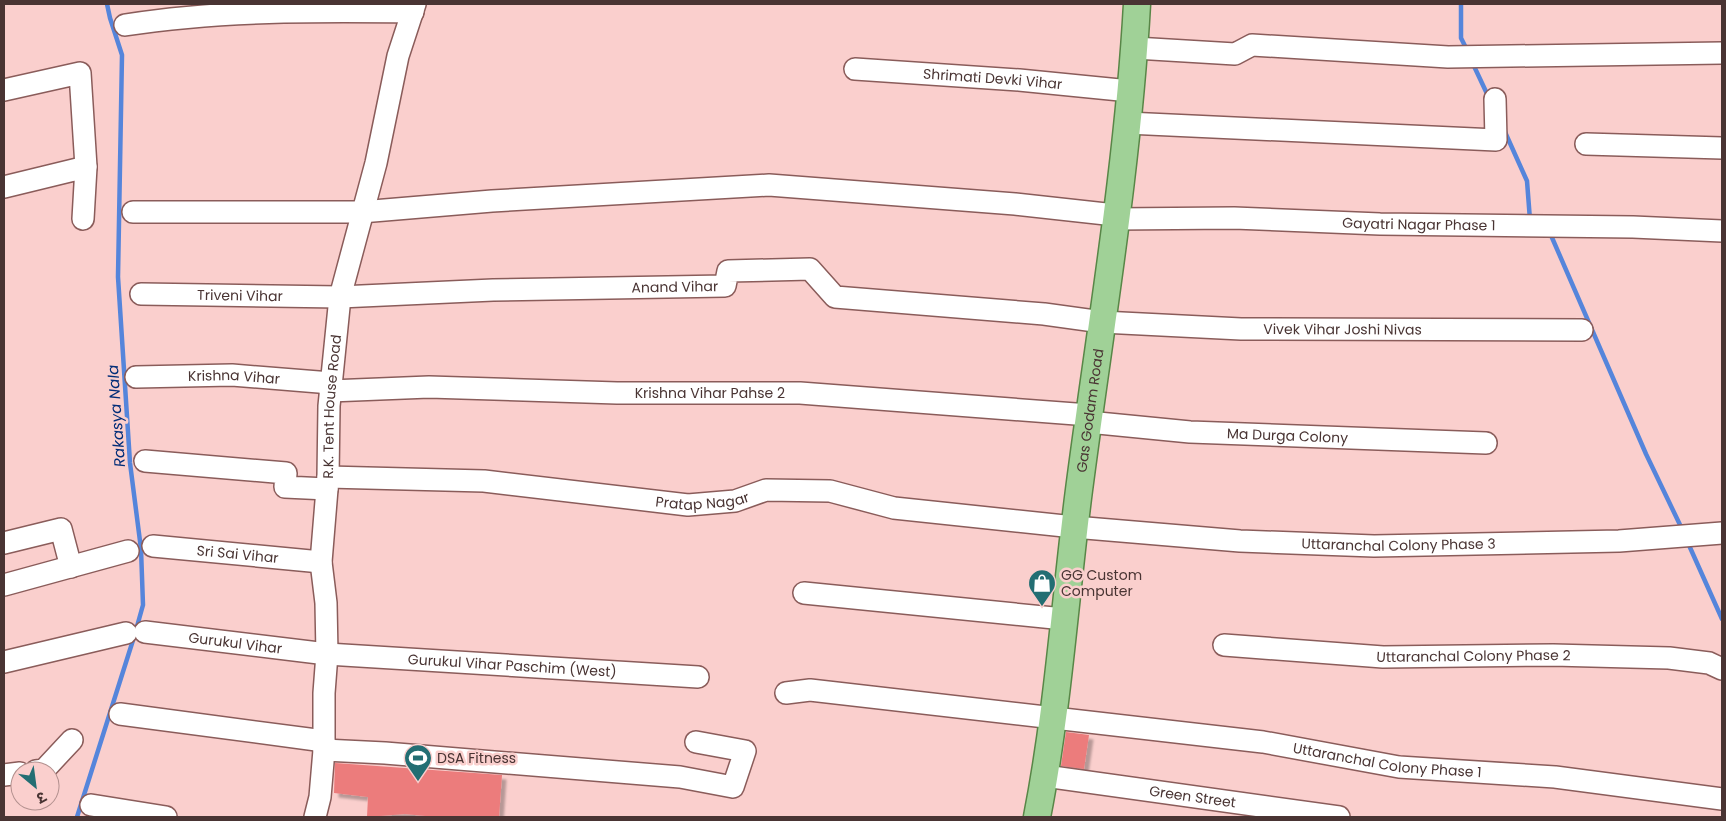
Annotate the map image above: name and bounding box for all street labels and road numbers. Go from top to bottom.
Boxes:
street label: Shrimati Devki Vihar [922,64,1063,94]
street label: Gayatri Nagar Phase 1 [1342,212,1496,235]
street label: Anand Vihar [631,276,718,298]
street label: Triveni Vihar [197,285,283,306]
street label: Vivek Vihar Joshi Nivas [1263,319,1422,340]
street label: R.K. Tent House Road [318,334,346,479]
street label: Gas Godam Road [1071,347,1108,474]
street label: Krishna Vihar [188,365,281,389]
street label: Krishna Vihar Pahse 2 [635,383,785,403]
street label: Ma Durga Colony [1227,423,1348,448]
street label: Pratap Nagar [655,487,752,515]
street label: Uttaranchal Colony Phase 3 [1301,533,1496,556]
street label: Sri Sai Vihar [196,540,279,568]
street label: Gurukul Vihar [187,627,283,658]
street label: Uttaranchal Colony Phase 2 [1376,645,1571,667]
street label: Gurukul Vihar Paschim (West) [407,649,617,682]
street label: Uttaranchal Colony Phase 1 [1291,738,1482,782]
street label: Green Street [1148,781,1237,813]

